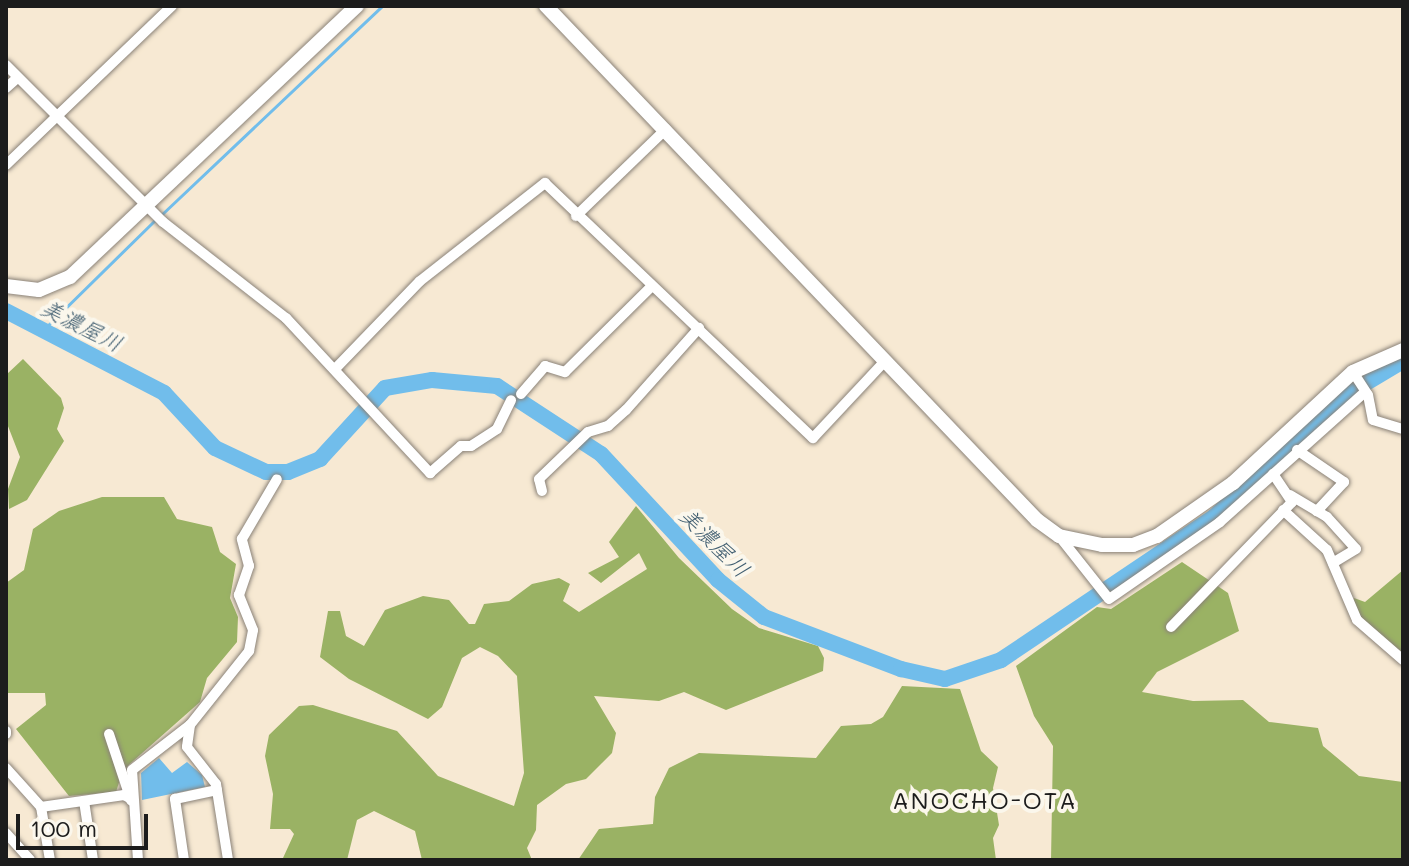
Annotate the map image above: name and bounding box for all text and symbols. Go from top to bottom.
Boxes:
water label: 美濃屋川 [37,293,127,357]
water label: 美濃屋川 [675,502,755,582]
district label: ANOCHO-OTA [892,786,1078,814]
scale bar [20,798,152,848]
text: 100 m [30,812,97,843]

